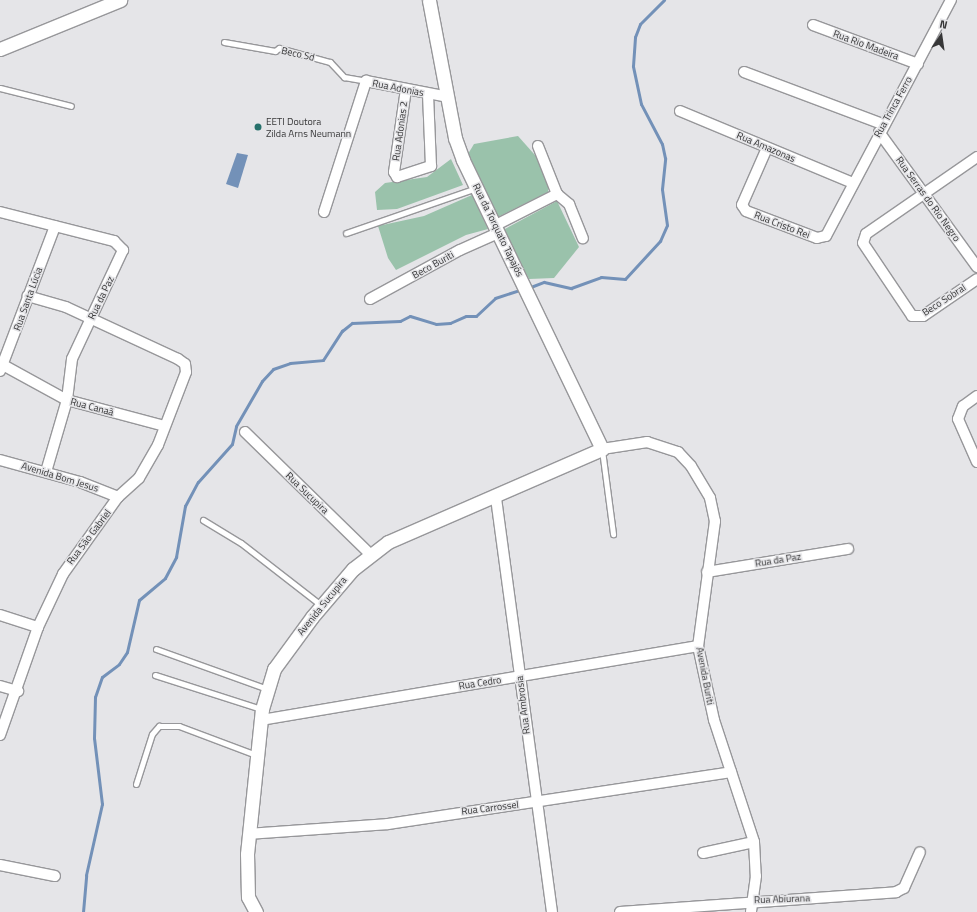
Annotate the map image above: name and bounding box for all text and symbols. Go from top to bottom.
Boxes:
north arrow [921,16,961,56]
text: N [938,16,949,33]
street label: Rua Rio Madeira [832,28,900,62]
street label: Beco Sd [280,44,316,64]
street label: Rua Trinca Ferro [871,74,915,140]
street label: Rua Adonias [371,77,425,99]
street label: Rua Adonias 2 [390,100,410,162]
place label: EETI Doutora Zilda Arns Neumann [266,115,351,138]
marker: EETI Doutora Zilda Arns Neumann [253,122,263,132]
street label: Rua Amazonas [735,129,797,165]
street label: Rua Serras do Rio Negro [893,154,963,244]
street label: Rua da Torquato Tapajós [470,181,526,279]
street label: Rua Cristo Rei [752,209,812,241]
street label: Beco Buriti [410,249,456,281]
street label: Rua Santa Lúcia [11,266,45,332]
street label: Rua da Paz [85,274,117,322]
street label: Beco Sobral [920,281,968,319]
street label: Rua Canaã [69,395,115,419]
street label: Avenida Bom Jesus [20,460,100,494]
street label: Rua Sucupira [283,470,331,516]
street label: Rua São Gabriel [64,507,114,567]
street label: Rua da Paz [754,550,802,570]
street label: Avenida Sucupira [295,574,349,638]
street label: Avenida Buriti [694,646,716,706]
street label: Rua Cedro [458,674,502,692]
street label: Rua Ambrosia [513,675,533,735]
street label: Rua Carrossel [461,799,519,817]
street label: Rua Abíurana [754,892,810,906]

